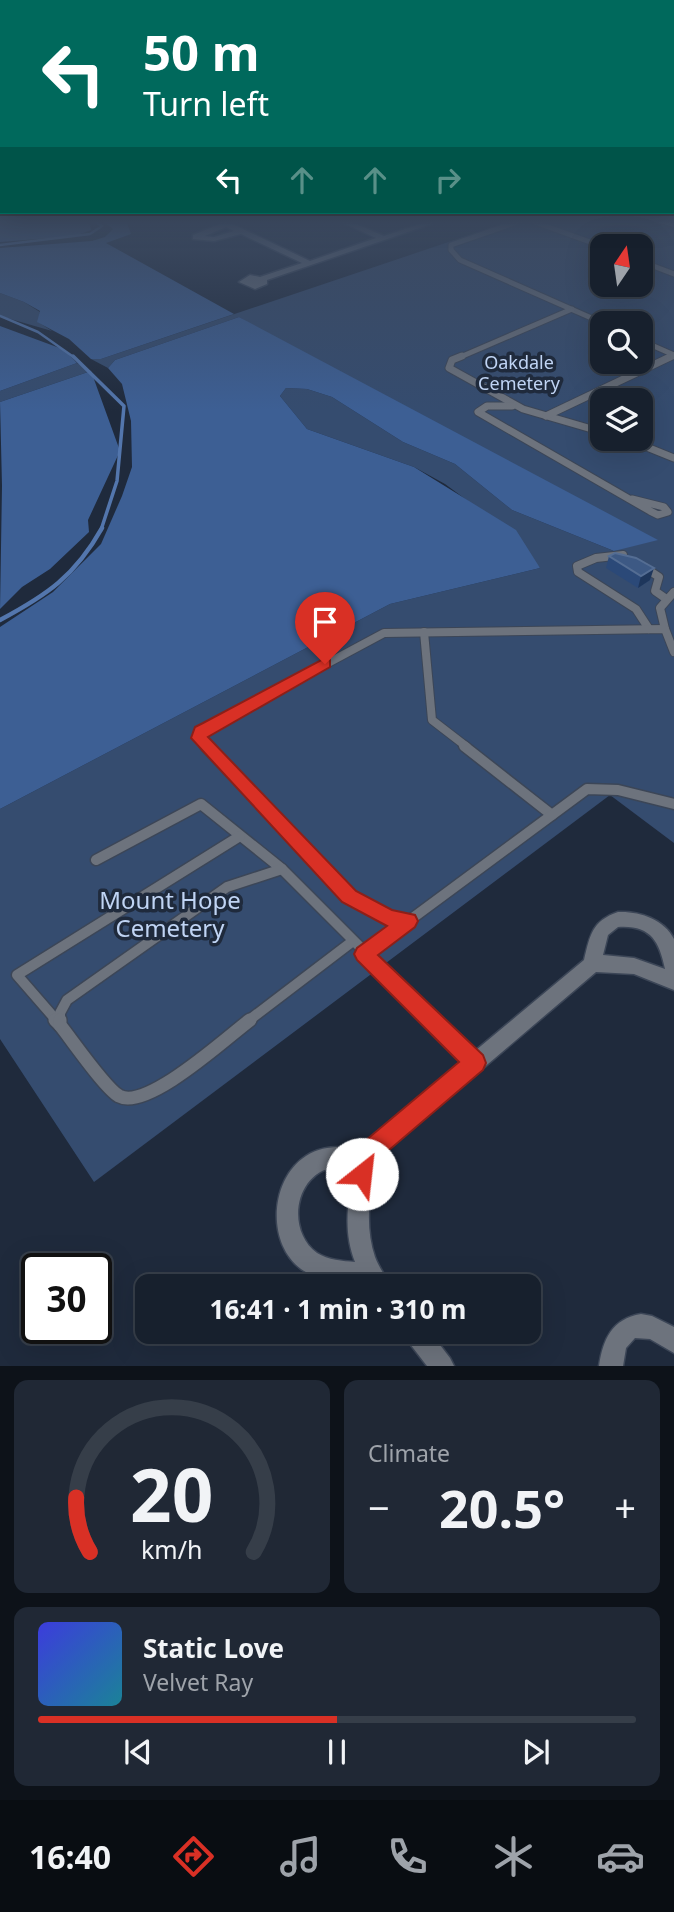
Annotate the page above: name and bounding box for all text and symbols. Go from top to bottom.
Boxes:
text: 50 m [143,19,260,85]
icon: left [28,28,119,119]
text: Turn left [143,82,269,125]
icon: left [210,161,248,199]
icon: ahead [283,161,321,199]
icon: ahead [356,161,394,199]
icon: right [429,161,467,199]
north arrow [590,234,653,298]
map controls [590,234,653,451]
button: search [590,311,653,374]
park label: Oakdale Cemetery [478,350,561,395]
button: layers [590,388,653,451]
pin [295,592,355,664]
icon: arrive [306,603,344,641]
park label: Mount Hope Cemetery [99,883,241,944]
position arrow [325,1137,399,1211]
speed limit sign: 30 [21,1253,112,1344]
text: 16:41 · 1 min · 310 m [210,1291,466,1327]
text: Climate [368,1437,450,1469]
text: 20 [130,1445,214,1544]
text: 20.5° [439,1472,565,1543]
text: − [368,1481,390,1533]
text: + [614,1481,636,1533]
text: km/h [141,1532,203,1566]
text: Static Love [143,1630,284,1666]
text: Velvet Ray [143,1666,253,1698]
icon: previous [119,1733,157,1771]
icon: pause [318,1733,356,1771]
icon: next [517,1733,555,1771]
icon: directions [169,1832,218,1881]
icon: music [276,1832,325,1881]
icon: phone [383,1832,432,1881]
icon: climate [489,1832,538,1881]
icon: car [596,1832,645,1881]
text: 16:40 [29,1835,111,1878]

